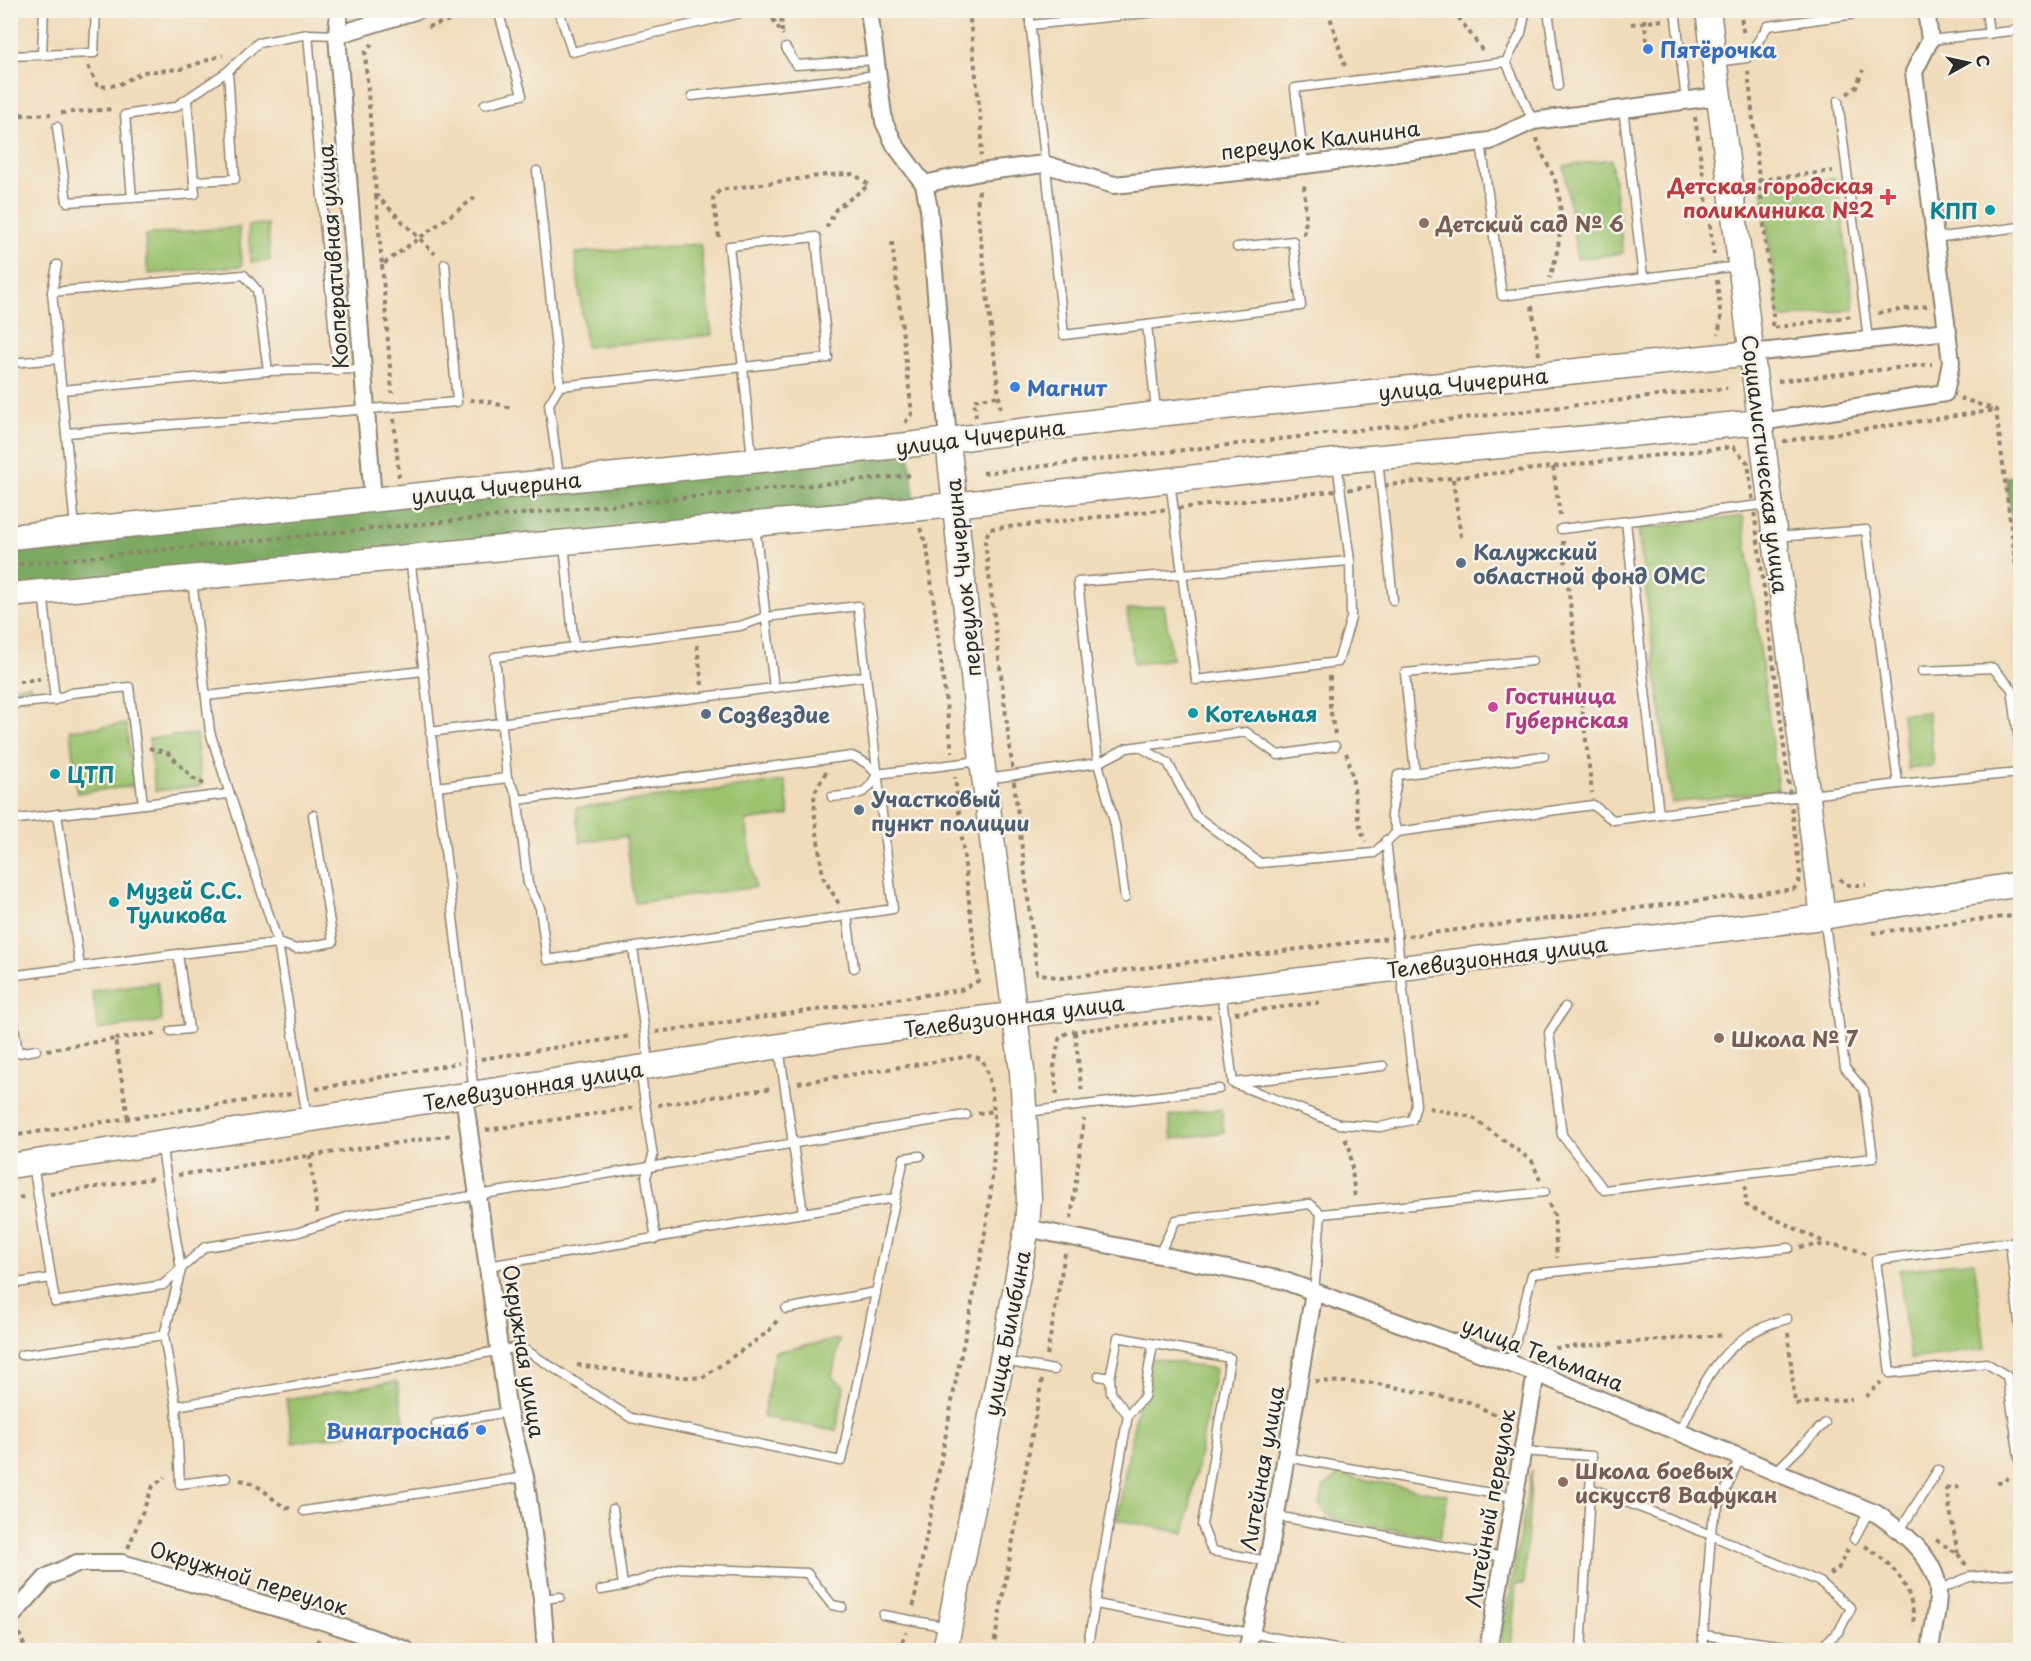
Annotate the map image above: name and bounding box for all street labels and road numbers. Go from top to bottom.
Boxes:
street label: переулок Калинина [1219,111,1422,167]
street label: Кооперативная улица [308,143,356,370]
street label: Социалистическая улица [1734,333,1798,596]
street label: улица Чичерина [1377,358,1550,408]
street label: улица Чичерина [894,410,1067,462]
street label: улица Чичерина [410,462,583,512]
street label: переулок Чичерина [936,477,988,679]
street label: Телевизионная улица [1385,927,1610,985]
street label: Телевизионная улица [902,986,1127,1044]
street label: Телевизионная улица [421,1052,646,1118]
street label: улица Билибина [974,1247,1038,1419]
street label: Окружная улица [496,1262,555,1441]
street label: улица Тельмана [1458,1307,1629,1399]
street label: Литейная улица [1231,1382,1291,1553]
street label: Литейный переулок [1456,1406,1522,1610]
street label: Окружной переулок [146,1532,353,1623]

